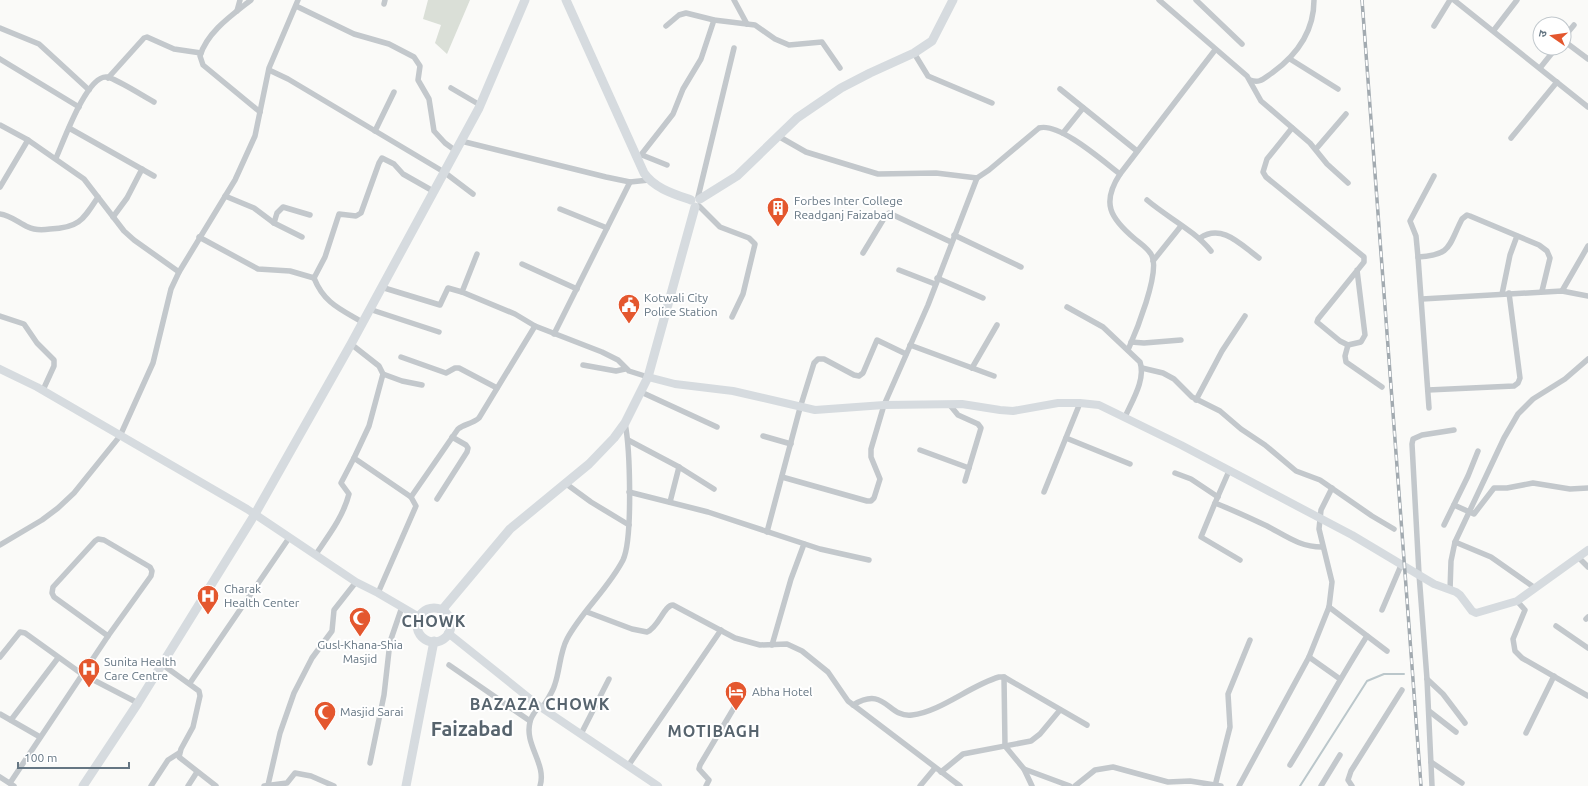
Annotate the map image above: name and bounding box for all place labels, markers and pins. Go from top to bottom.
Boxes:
place label: Forbes Inter College Readganj Faizabad [794,194,903,221]
building icon: Forbes Inter College Readganj Faizabad [765,195,791,228]
place label: Kotwali City Police Station [644,291,718,318]
public building icon: Kotwali City Police Station [616,292,642,325]
place label: Charak Health Center [224,582,300,609]
hospital icon: Charak Health Center [195,583,221,616]
mosque icon: Gusl-Khana-Shia Masjid [347,605,373,638]
place label: Gusl-Khana-Shia Masjid [317,638,403,665]
place label: Sunita Health Care Centre [104,655,176,682]
hospital icon: Sunita Health Care Centre [76,656,102,689]
hotel icon: Abha Hotel [723,679,749,712]
place label: Abha Hotel [752,685,812,698]
mosque icon: Masjid Sarai [312,699,338,732]
place label: Masjid Sarai [340,705,404,718]

